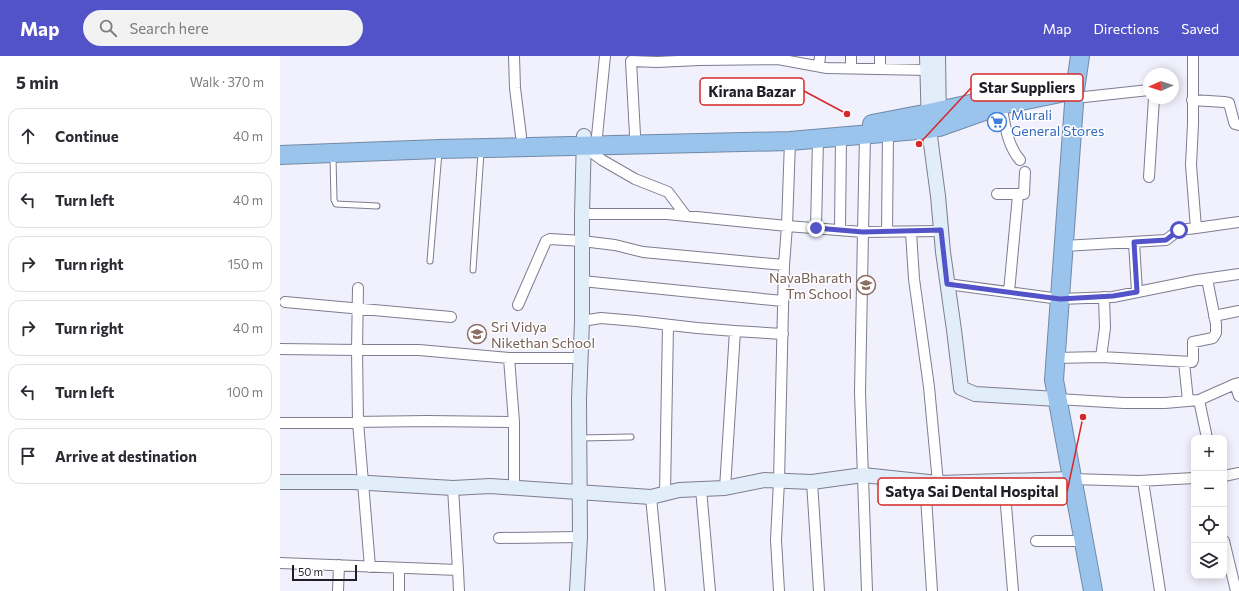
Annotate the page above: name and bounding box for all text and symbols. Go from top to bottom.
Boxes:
search box [83,10,363,46]
text: Map [20,17,59,40]
icon: search [97,17,119,39]
text: Search here [129,19,209,37]
text: Map [1043,20,1072,37]
text: Directions [1094,20,1159,37]
text: Saved [1181,20,1219,37]
north arrow [1143,68,1179,104]
text: 5 min [16,72,59,93]
text: Walk · 370 m [190,74,264,90]
callout: Star Suppliers [971,74,1083,101]
callout: Kirana Bazar [700,78,804,105]
text: Star Suppliers [979,78,1075,96]
text: Kirana Bazar [708,82,796,100]
place label: Murali General Stores [1011,106,1104,139]
supermarket icon: Murali General Stores [986,111,1008,133]
icon: ahead [17,125,39,147]
text: Continue [55,127,119,145]
text: 40 m [233,128,263,144]
icon: left [17,189,39,211]
text: Turn left [55,191,114,209]
text: 40 m [233,192,263,208]
route end [807,219,825,237]
route start [1170,221,1188,239]
icon: right [17,253,39,275]
text: Turn right [55,255,124,273]
text: 150 m [228,256,263,272]
place label: NavaBharath Tm School [769,269,852,302]
school or university icon: NavaBharath Tm School [855,274,877,296]
icon: right [17,317,39,339]
place label: Sri Vidya Nikethan School [491,318,595,351]
text: Turn right [55,319,124,337]
text: 40 m [233,320,263,336]
school or university icon: Sri Vidya Nikethan School [466,323,488,345]
icon: left [17,381,39,403]
text: Turn left [55,383,114,401]
text: 100 m [227,384,263,400]
map controls [1191,435,1227,579]
button: + [1191,435,1227,471]
icon: arrive [17,445,39,467]
text: Arrive at destination [55,447,197,465]
button: − [1191,471,1227,507]
callout: Satya Sai Dental Hospital [878,478,1067,505]
text: Satya Sai Dental Hospital [885,482,1059,500]
button: locate [1191,507,1227,543]
button: layers [1191,543,1227,579]
scale bar [292,563,357,582]
text: 50 m [298,565,323,578]

